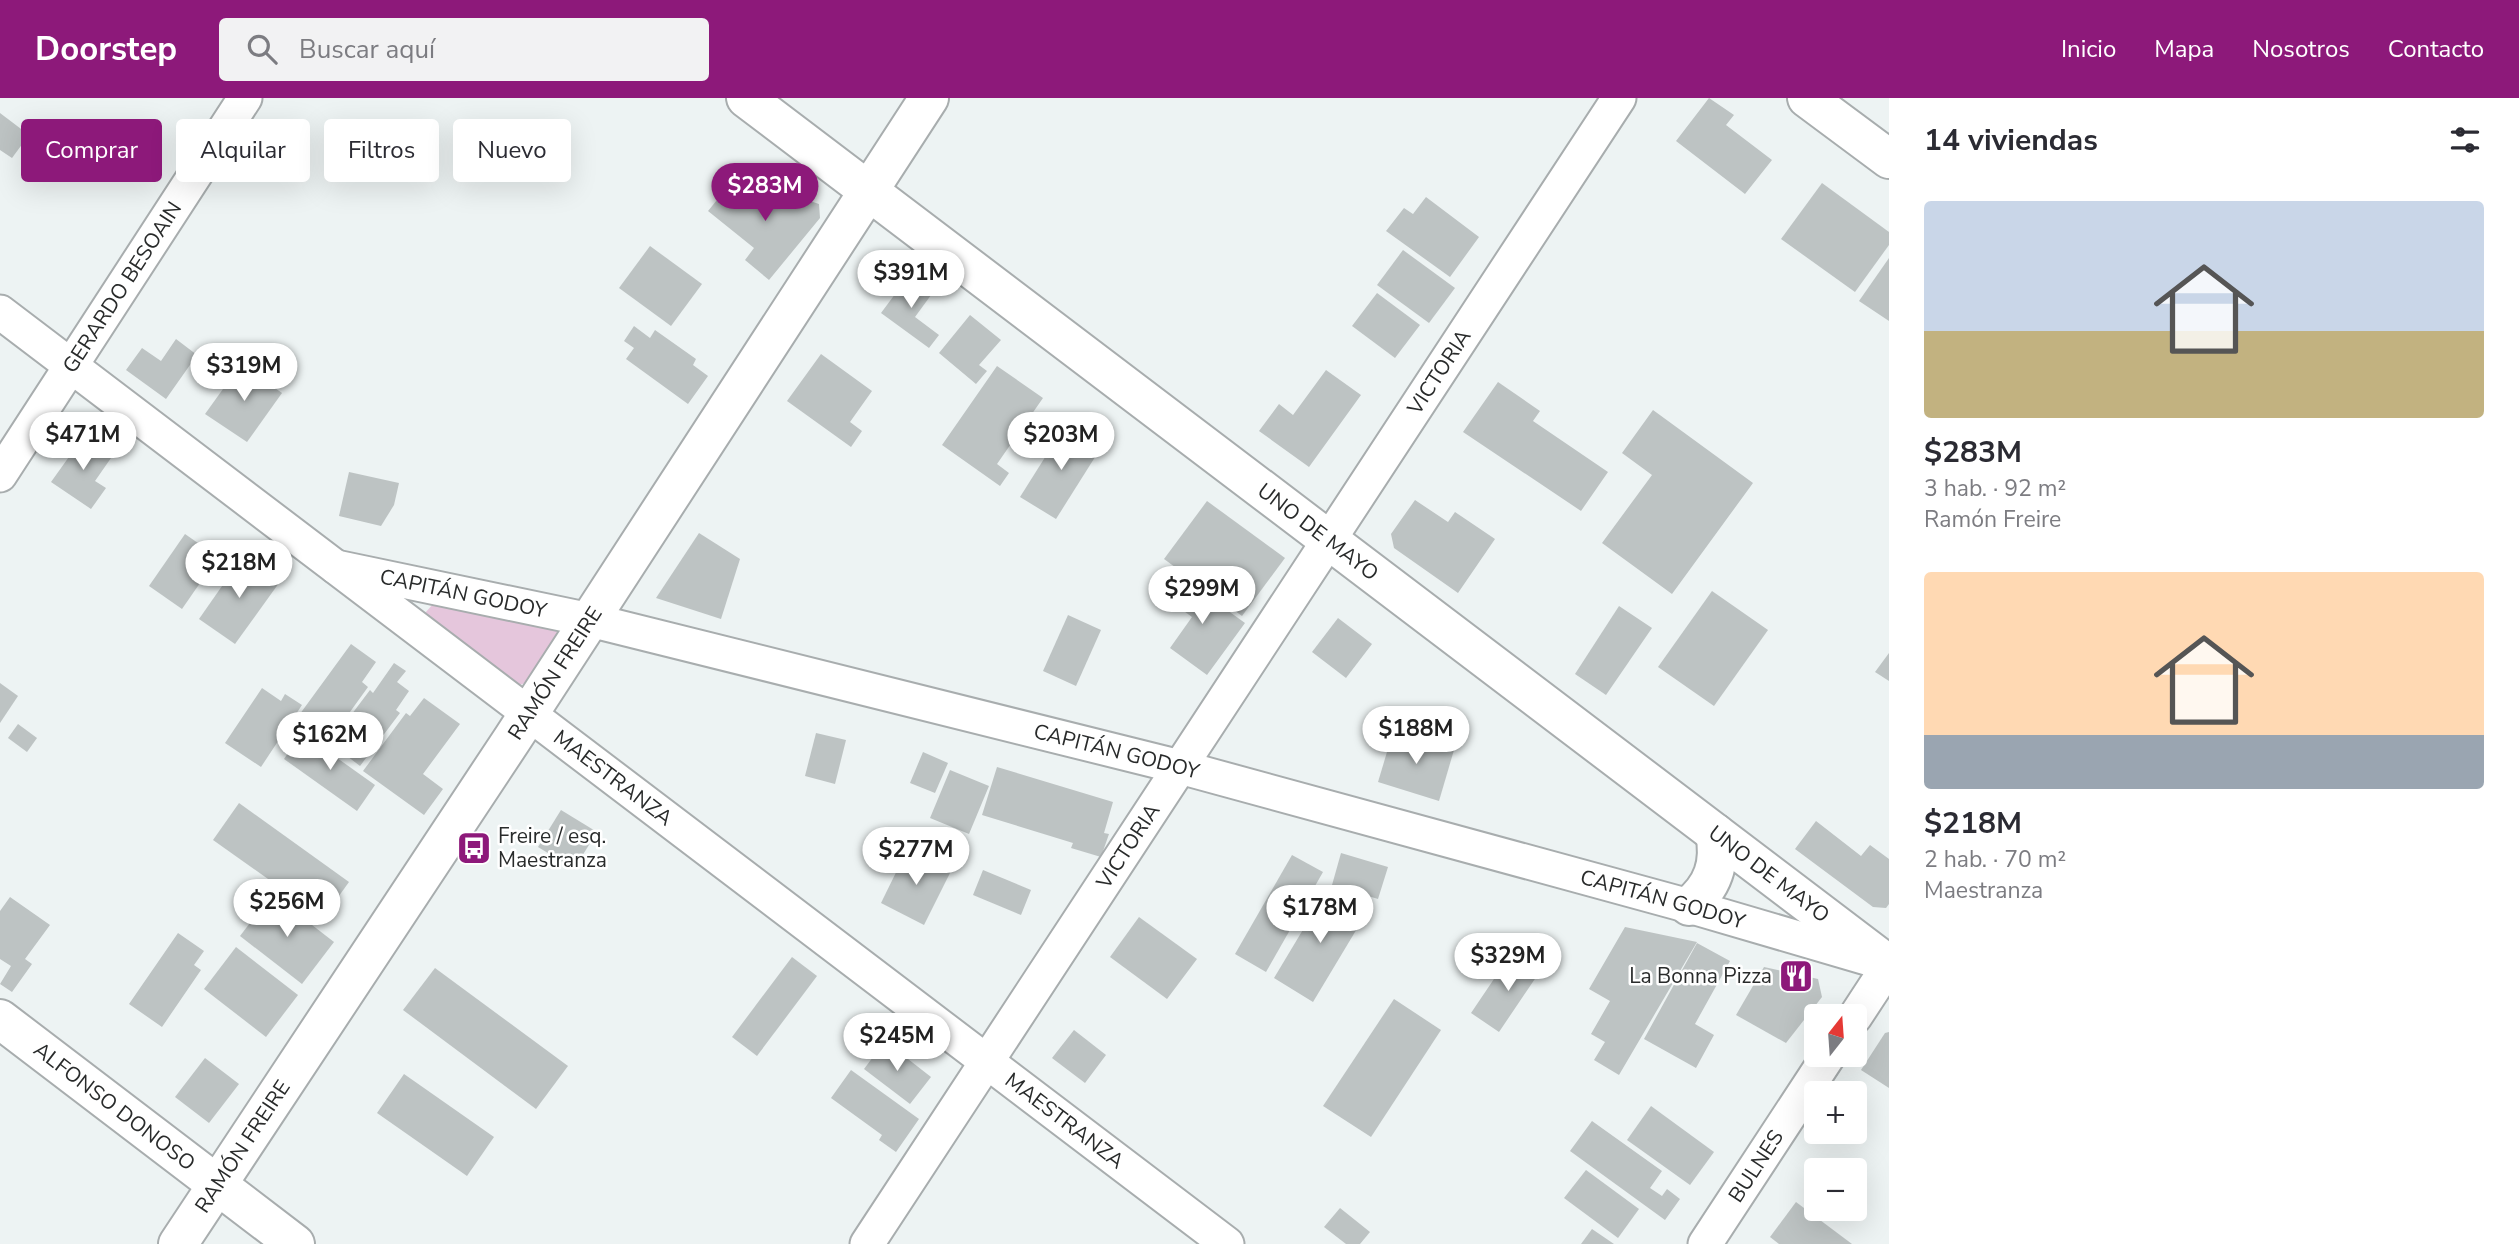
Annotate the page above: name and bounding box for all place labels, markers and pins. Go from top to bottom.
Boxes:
pin: $283M [716,164,814,223]
pin: $391M [862,250,960,310]
pin: $319M [195,344,293,403]
pin: $471M [34,412,132,472]
pin: $203M [1012,412,1110,472]
pin: $218M [190,540,288,600]
pin: $299M [1153,566,1251,626]
pin: $188M [1367,706,1465,766]
pin: $162M [281,712,379,772]
place label: Freire / esq. Maestranza [498,822,607,874]
pin: $277M [867,828,965,887]
bus stop icon: Freire / esq. Maestranza [455,829,493,867]
pin: $256M [238,880,336,939]
pin: $178M [1271,886,1369,945]
pin: $329M [1459,934,1557,993]
restaurant icon: La Bonna Pizza [1777,957,1815,995]
place label: La Bonna Pizza [1629,962,1772,990]
pin: $245M [848,1014,946,1073]

